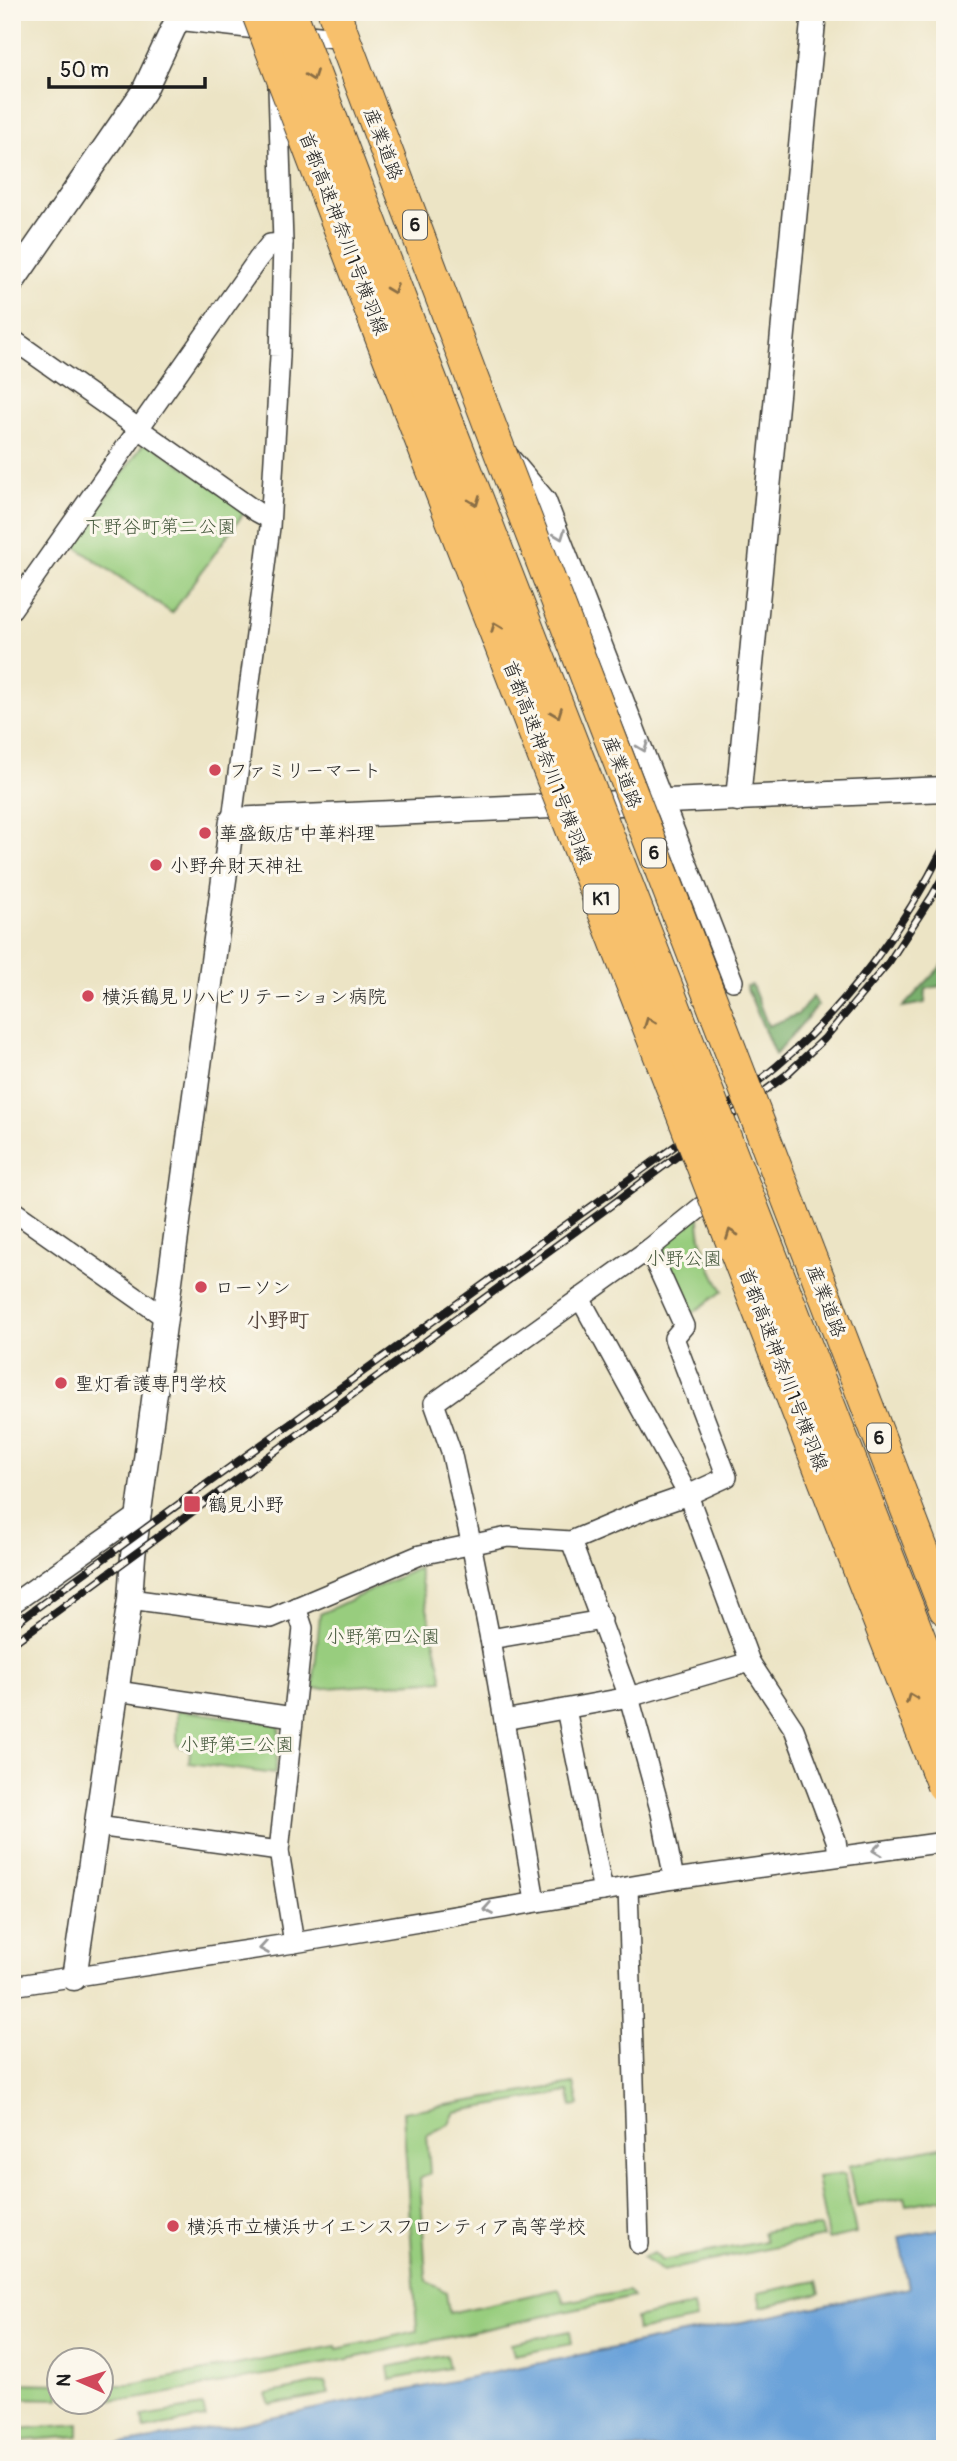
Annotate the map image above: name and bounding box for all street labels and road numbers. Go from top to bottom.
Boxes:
street label: 産業道路 [358,105,408,184]
street label: 首都高速神奈川1号横羽線 [293,128,393,339]
road number: 6 [403,210,427,240]
street label: 首都高速神奈川1号横羽線 [497,657,597,868]
street label: 産業道路 [597,733,647,812]
road number: 6 [642,838,666,868]
road number: K1 [584,884,618,914]
street label: 産業道路 [801,1262,851,1341]
street label: 首都高速神奈川1号横羽線 [733,1264,833,1475]
road number: 6 [867,1423,891,1452]

